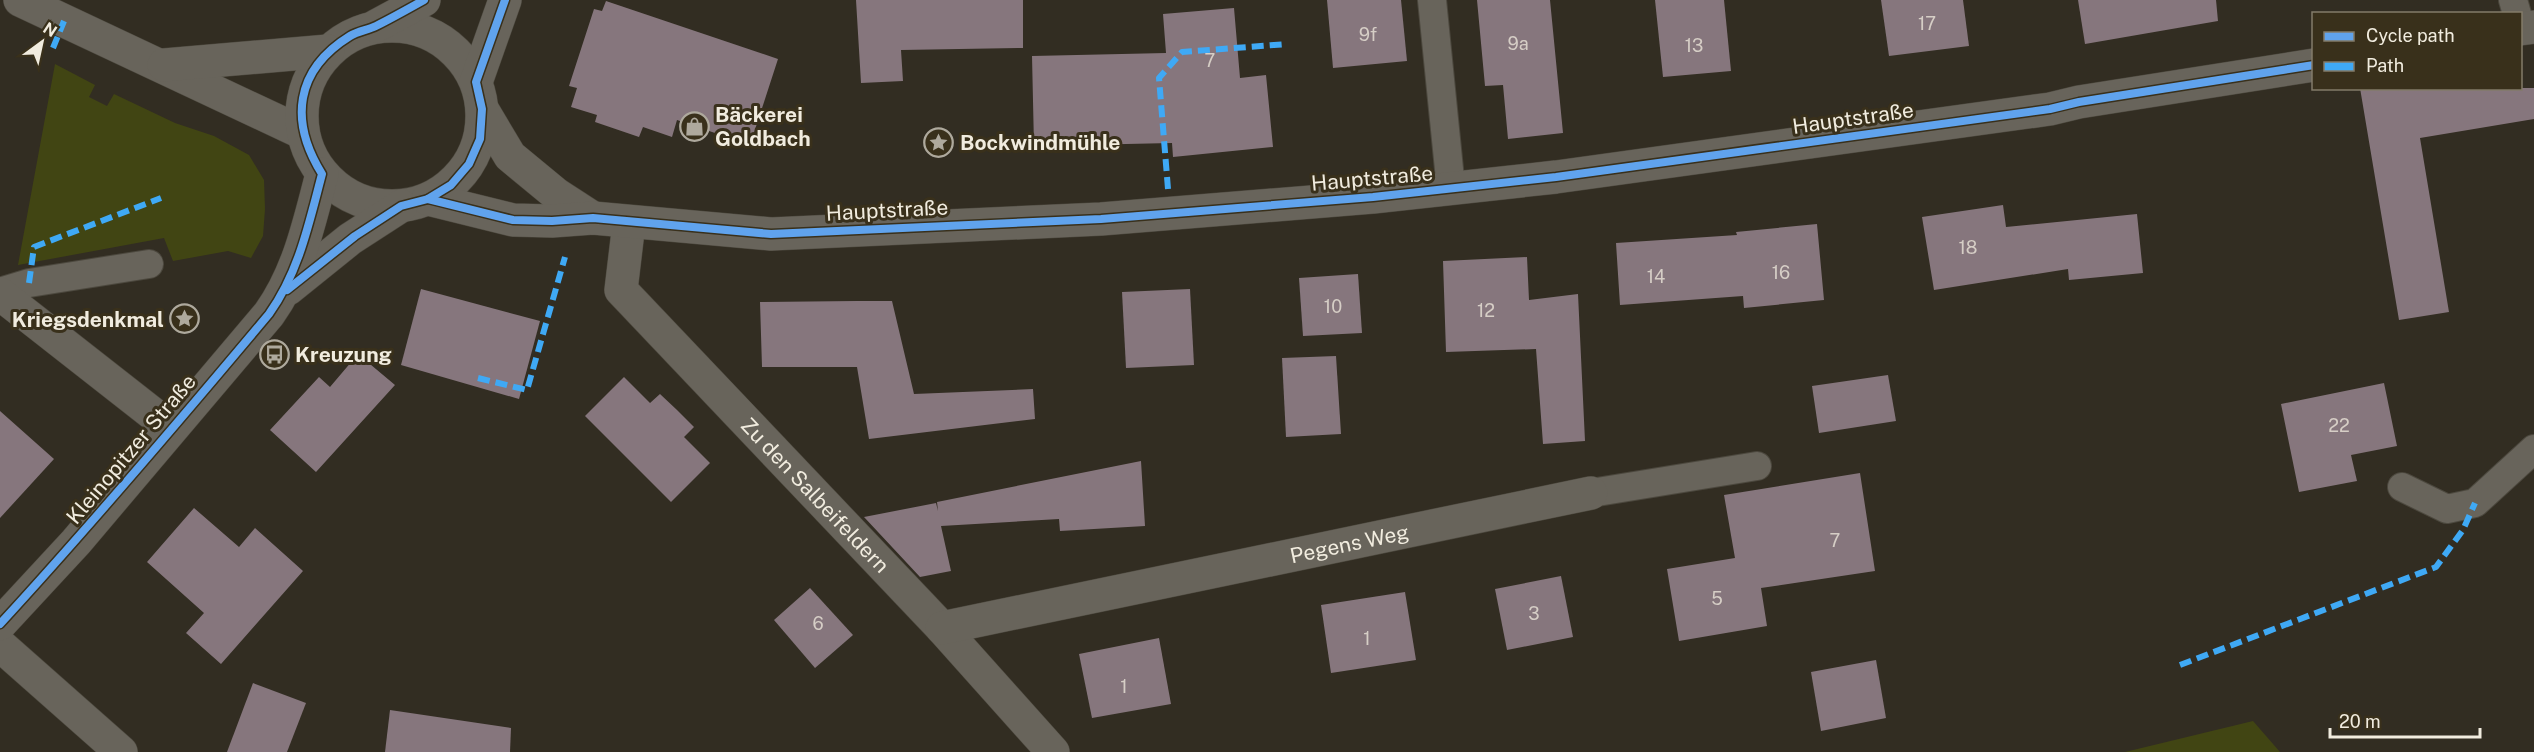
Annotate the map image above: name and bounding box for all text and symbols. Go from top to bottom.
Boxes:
north arrow [12,12,72,72]
legend [2312,12,2522,90]
house number: 17 [1918,13,1936,34]
text: N [39,18,60,41]
house number: 9f [1359,24,1377,45]
text: Cycle path [2366,25,2455,46]
house number: 9a [1507,33,1529,54]
house number: 13 [1685,35,1703,56]
house number: 7 [1205,50,1215,71]
text: Path [2366,55,2404,76]
street label: Hauptstraße [1791,97,1915,139]
place label: Bäckerei Goldbach [715,102,811,151]
shop icon: Bäckerei Goldbach [678,110,710,142]
place icon: Bockwindmühle [923,126,955,158]
place label: Bockwindmühle [960,130,1120,155]
street label: Hauptstraße [1310,160,1434,196]
street label: Hauptstraße [825,194,949,226]
house number: 18 [1959,237,1977,258]
house number: 16 [1772,262,1790,283]
house number: 14 [1647,266,1665,287]
house number: 10 [1324,296,1342,317]
house number: 12 [1477,300,1495,321]
place icon: Kriegsdenkmal [169,303,201,335]
place label: Kriegsdenkmal [12,307,164,332]
bus stop icon: Kreuzung [258,338,290,370]
place label: Kreuzung [295,342,392,367]
street label: Kleinopitzer Straße [61,369,201,529]
street label: Zu den Salbeifeldern [736,412,895,578]
house number: 22 [2328,415,2350,436]
street label: Pegens Weg [1288,519,1411,568]
house number: 7 [1830,530,1840,551]
house number: 5 [1711,588,1723,609]
house number: 3 [1528,603,1540,624]
house number: 6 [812,613,824,634]
house number: 1 [1363,628,1371,649]
house number: 1 [1120,676,1128,697]
scale bar [2330,701,2480,739]
text: 20 m [2339,711,2381,732]

